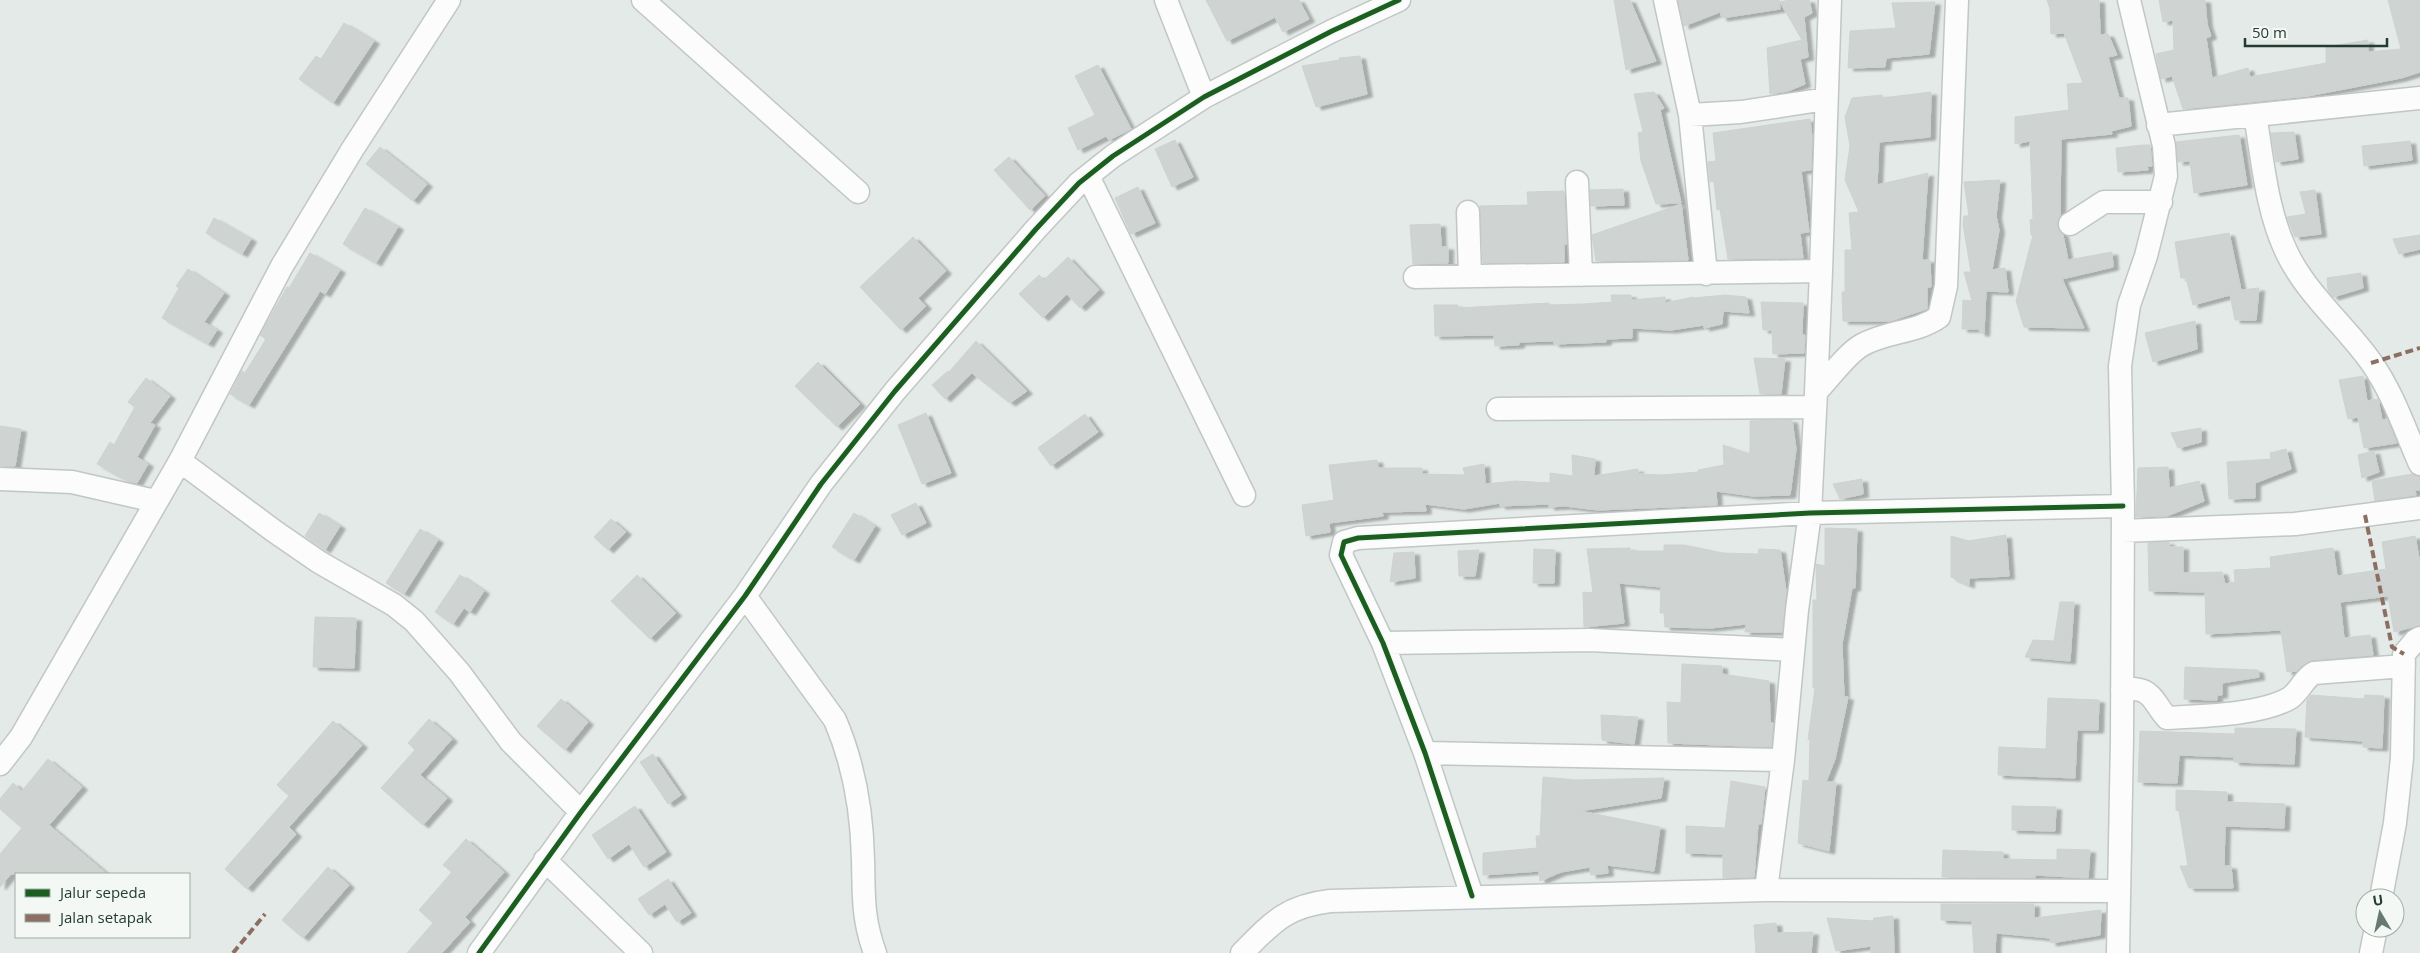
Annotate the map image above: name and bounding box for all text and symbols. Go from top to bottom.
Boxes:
scale bar [2245,15,2388,47]
text: 50 m [2252,22,2287,42]
legend [15,873,190,938]
text: Jalur sepeda [58,882,146,902]
north arrow [2355,888,2405,938]
text: U [2371,889,2385,910]
text: Jalan setapak [58,907,152,927]

